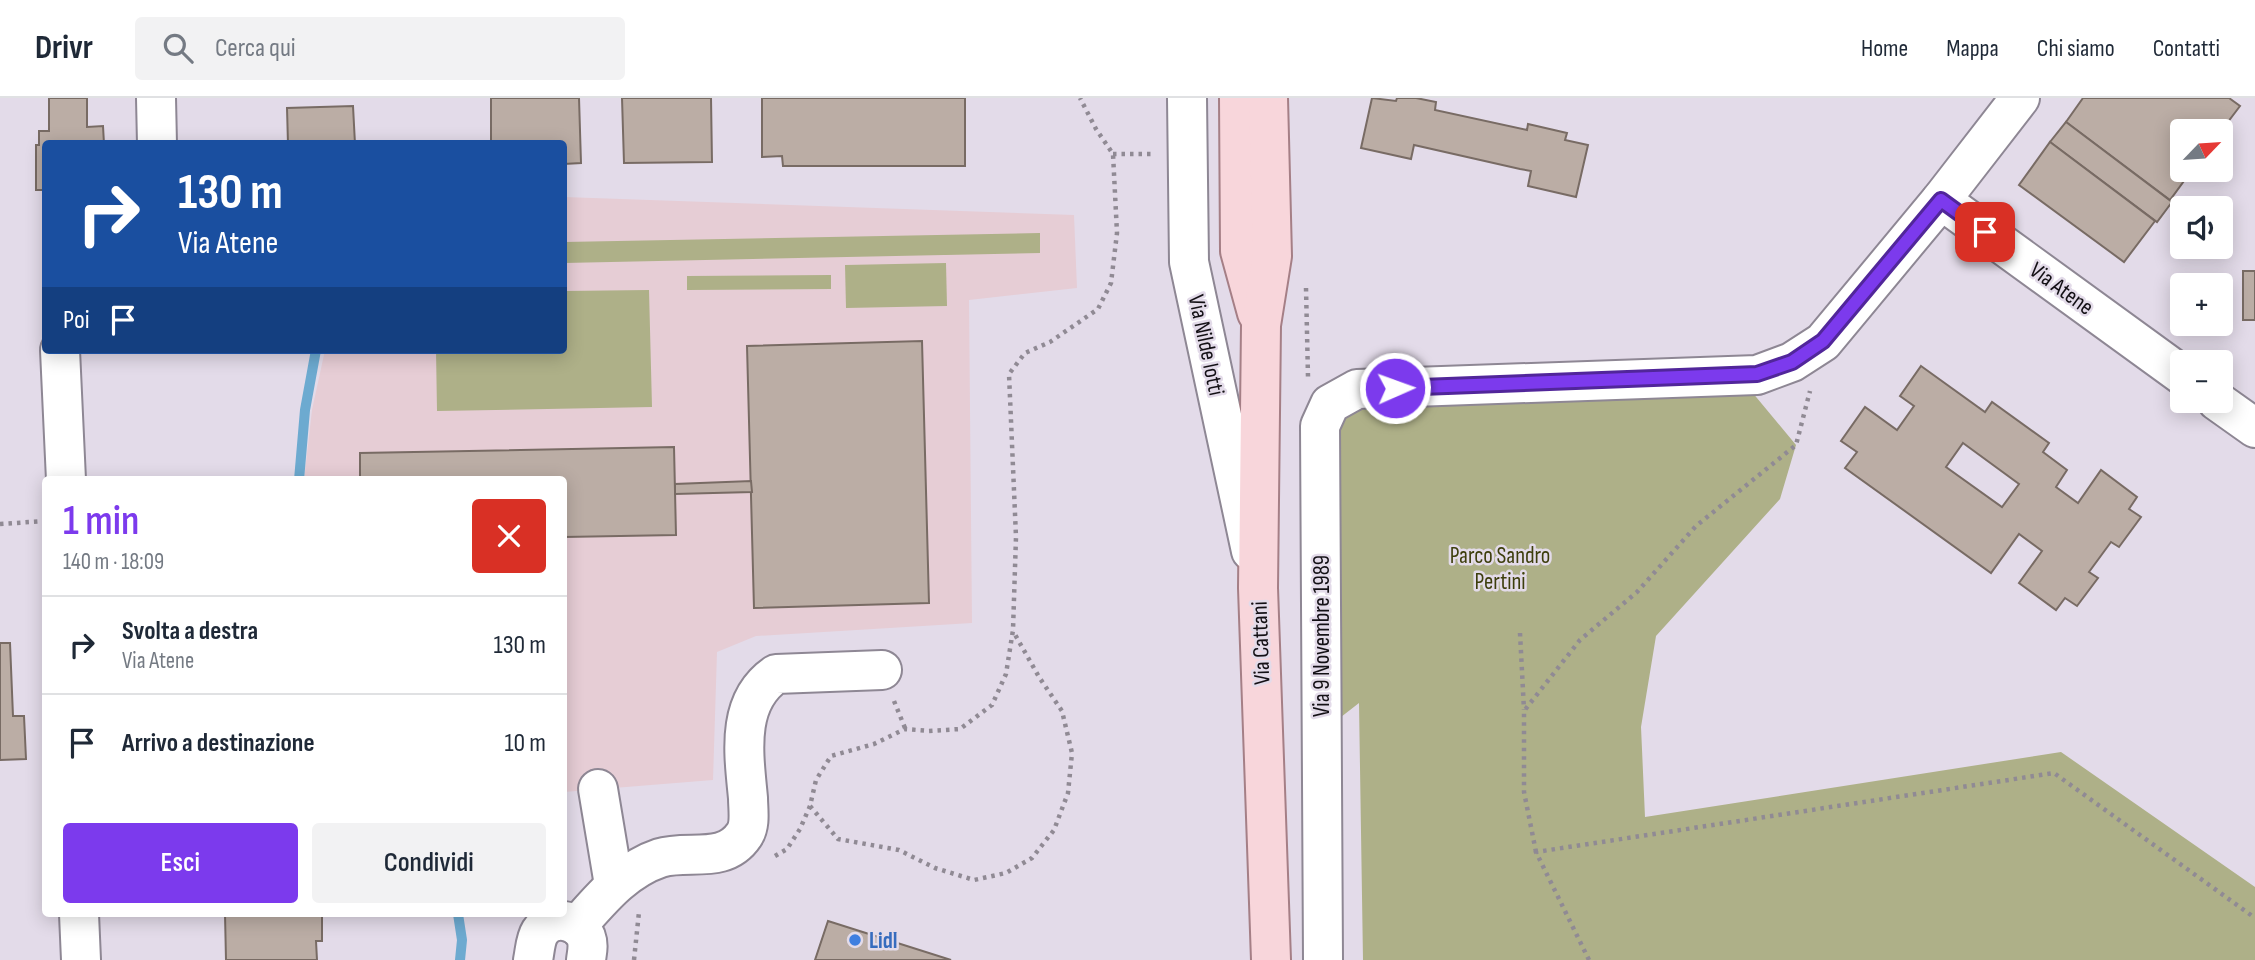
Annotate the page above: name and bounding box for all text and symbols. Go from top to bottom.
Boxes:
search box [135,17,625,80]
text: Drivr [35,28,93,68]
icon: search [159,29,197,67]
text: Cerca qui [215,33,296,64]
text: Home [1861,34,1908,63]
text: Mappa [1946,34,1999,63]
text: Chi siamo [2037,34,2115,63]
text: Contatti [2153,34,2220,63]
north arrow [2170,119,2233,182]
map controls [2170,119,2233,413]
text: 130 m [178,164,283,223]
icon: right [63,168,154,259]
button: sound [2170,196,2233,259]
pin [1955,202,2015,262]
icon: arrive [1966,213,2004,251]
text: Via Atene [178,224,278,263]
street label: Via Atene [2024,256,2099,321]
button: + [2170,273,2233,336]
street label: Via Nilde Iotti [1182,292,1230,398]
icon: arrive [104,301,142,339]
text: Poi [63,305,90,336]
button: − [2170,350,2233,413]
position arrow [1358,351,1432,425]
text: 1 min [63,496,139,547]
button: close [472,499,546,573]
park label: Parco Sandro Pertini [1450,542,1550,596]
text: 140 m · 18:09 [63,548,164,576]
street label: Via 9 Novembre 1989 [1308,555,1336,717]
street label: Via Cattani [1246,601,1276,685]
text: Svolta a destra [122,616,258,647]
icon: right [63,626,101,664]
text: 130 m [494,630,546,661]
text: Via Atene [122,647,194,675]
icon: arrive [63,724,101,762]
text: Arrivo a destinazione [122,728,315,759]
text: 10 m [504,728,546,759]
button: Esci [63,823,298,903]
button: Condividi [312,823,546,903]
place label: Lidl [869,927,897,955]
marker: Lidl [847,932,863,948]

